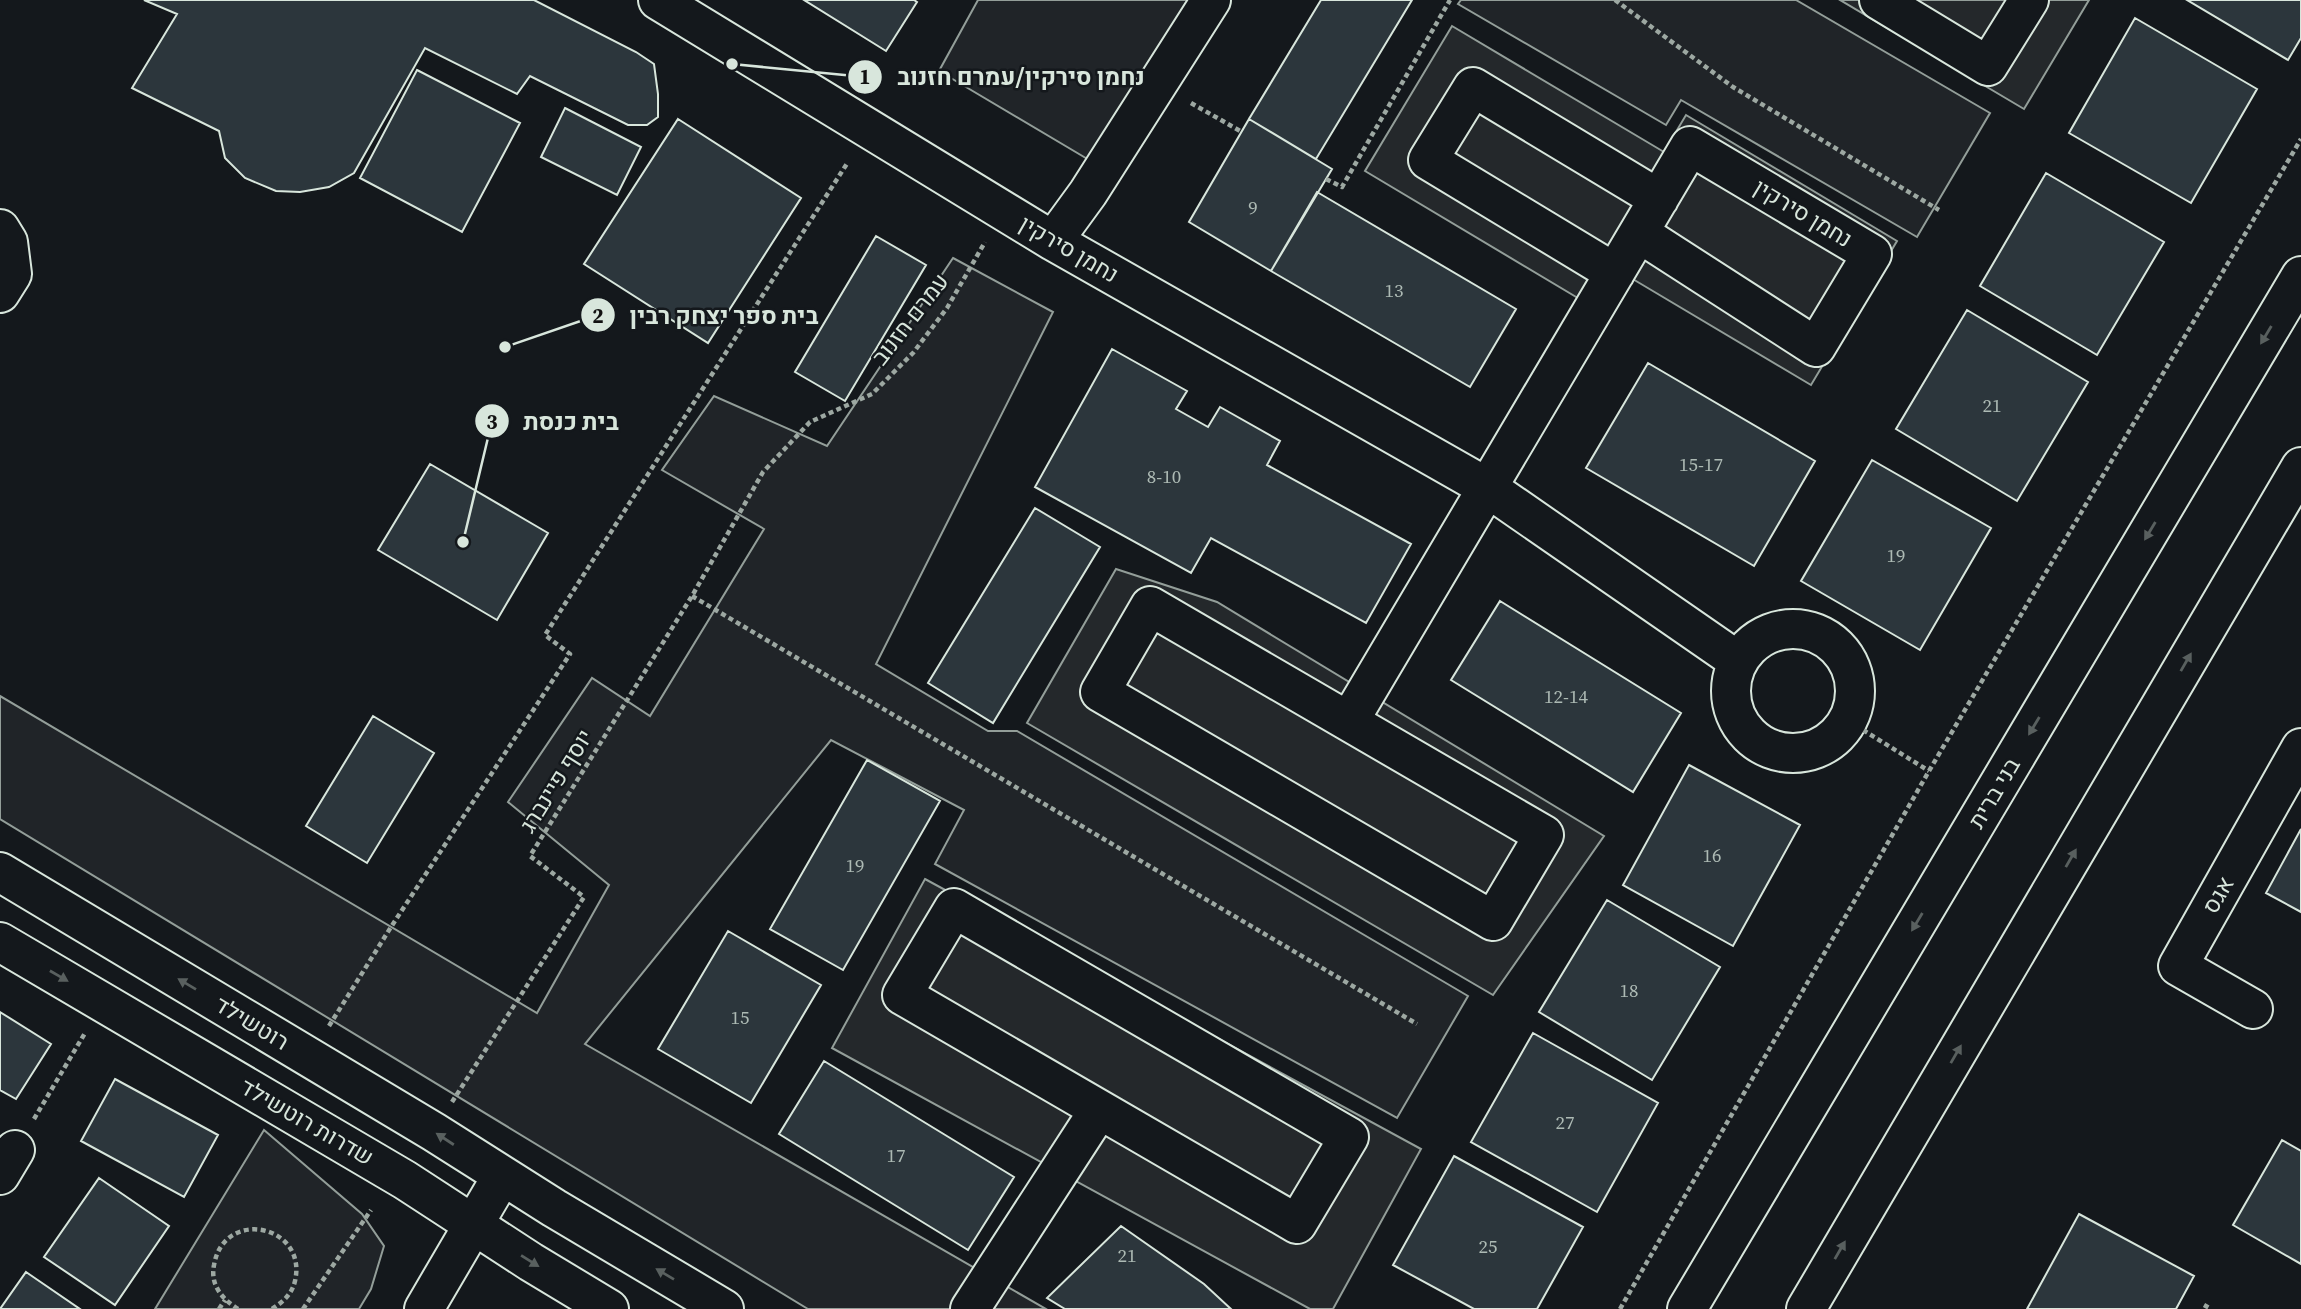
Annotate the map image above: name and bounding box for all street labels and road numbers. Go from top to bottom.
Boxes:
street label: נחמן סירקין [1748,171,1858,255]
street label: נחמן סירקין [1014,208,1124,290]
street label: עמרם חזנוב [864,266,956,372]
street label: יוסף פיינברג [512,723,600,839]
street label: בני ברית [1960,752,2028,834]
street label: אגס [2195,870,2241,920]
street label: רוטשילד [209,988,295,1058]
street label: שדרות רוטשילד [234,1071,380,1173]

